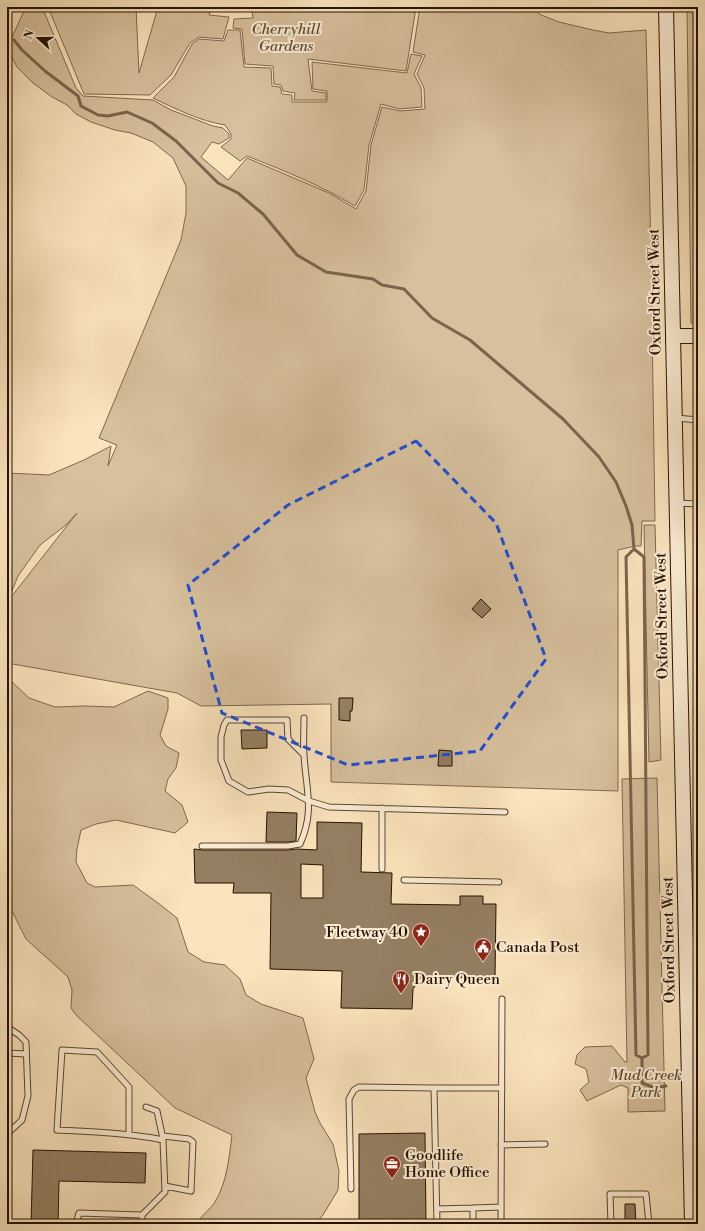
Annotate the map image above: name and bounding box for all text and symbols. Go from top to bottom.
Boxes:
north arrow [18,18,58,58]
park label: Cherryhill Gardens [251,20,321,56]
text: N [22,28,38,41]
street label: Oxford Street West [644,228,666,356]
street label: Oxford Street West [651,552,673,680]
street label: Oxford Street West [658,876,680,1004]
place icon: Fleetway 40 [411,922,431,947]
place label: Fleetway 40 [326,923,408,942]
public building icon: Canada Post [473,937,493,962]
place label: Canada Post [496,938,580,957]
restaurant icon: Dairy Queen [391,969,411,994]
place label: Dairy Queen [414,970,500,989]
park label: Mud Creek Park [610,1066,682,1102]
place label: Goodlife Home Office [405,1146,490,1182]
office icon: Goodlife Home Office [382,1154,402,1179]

